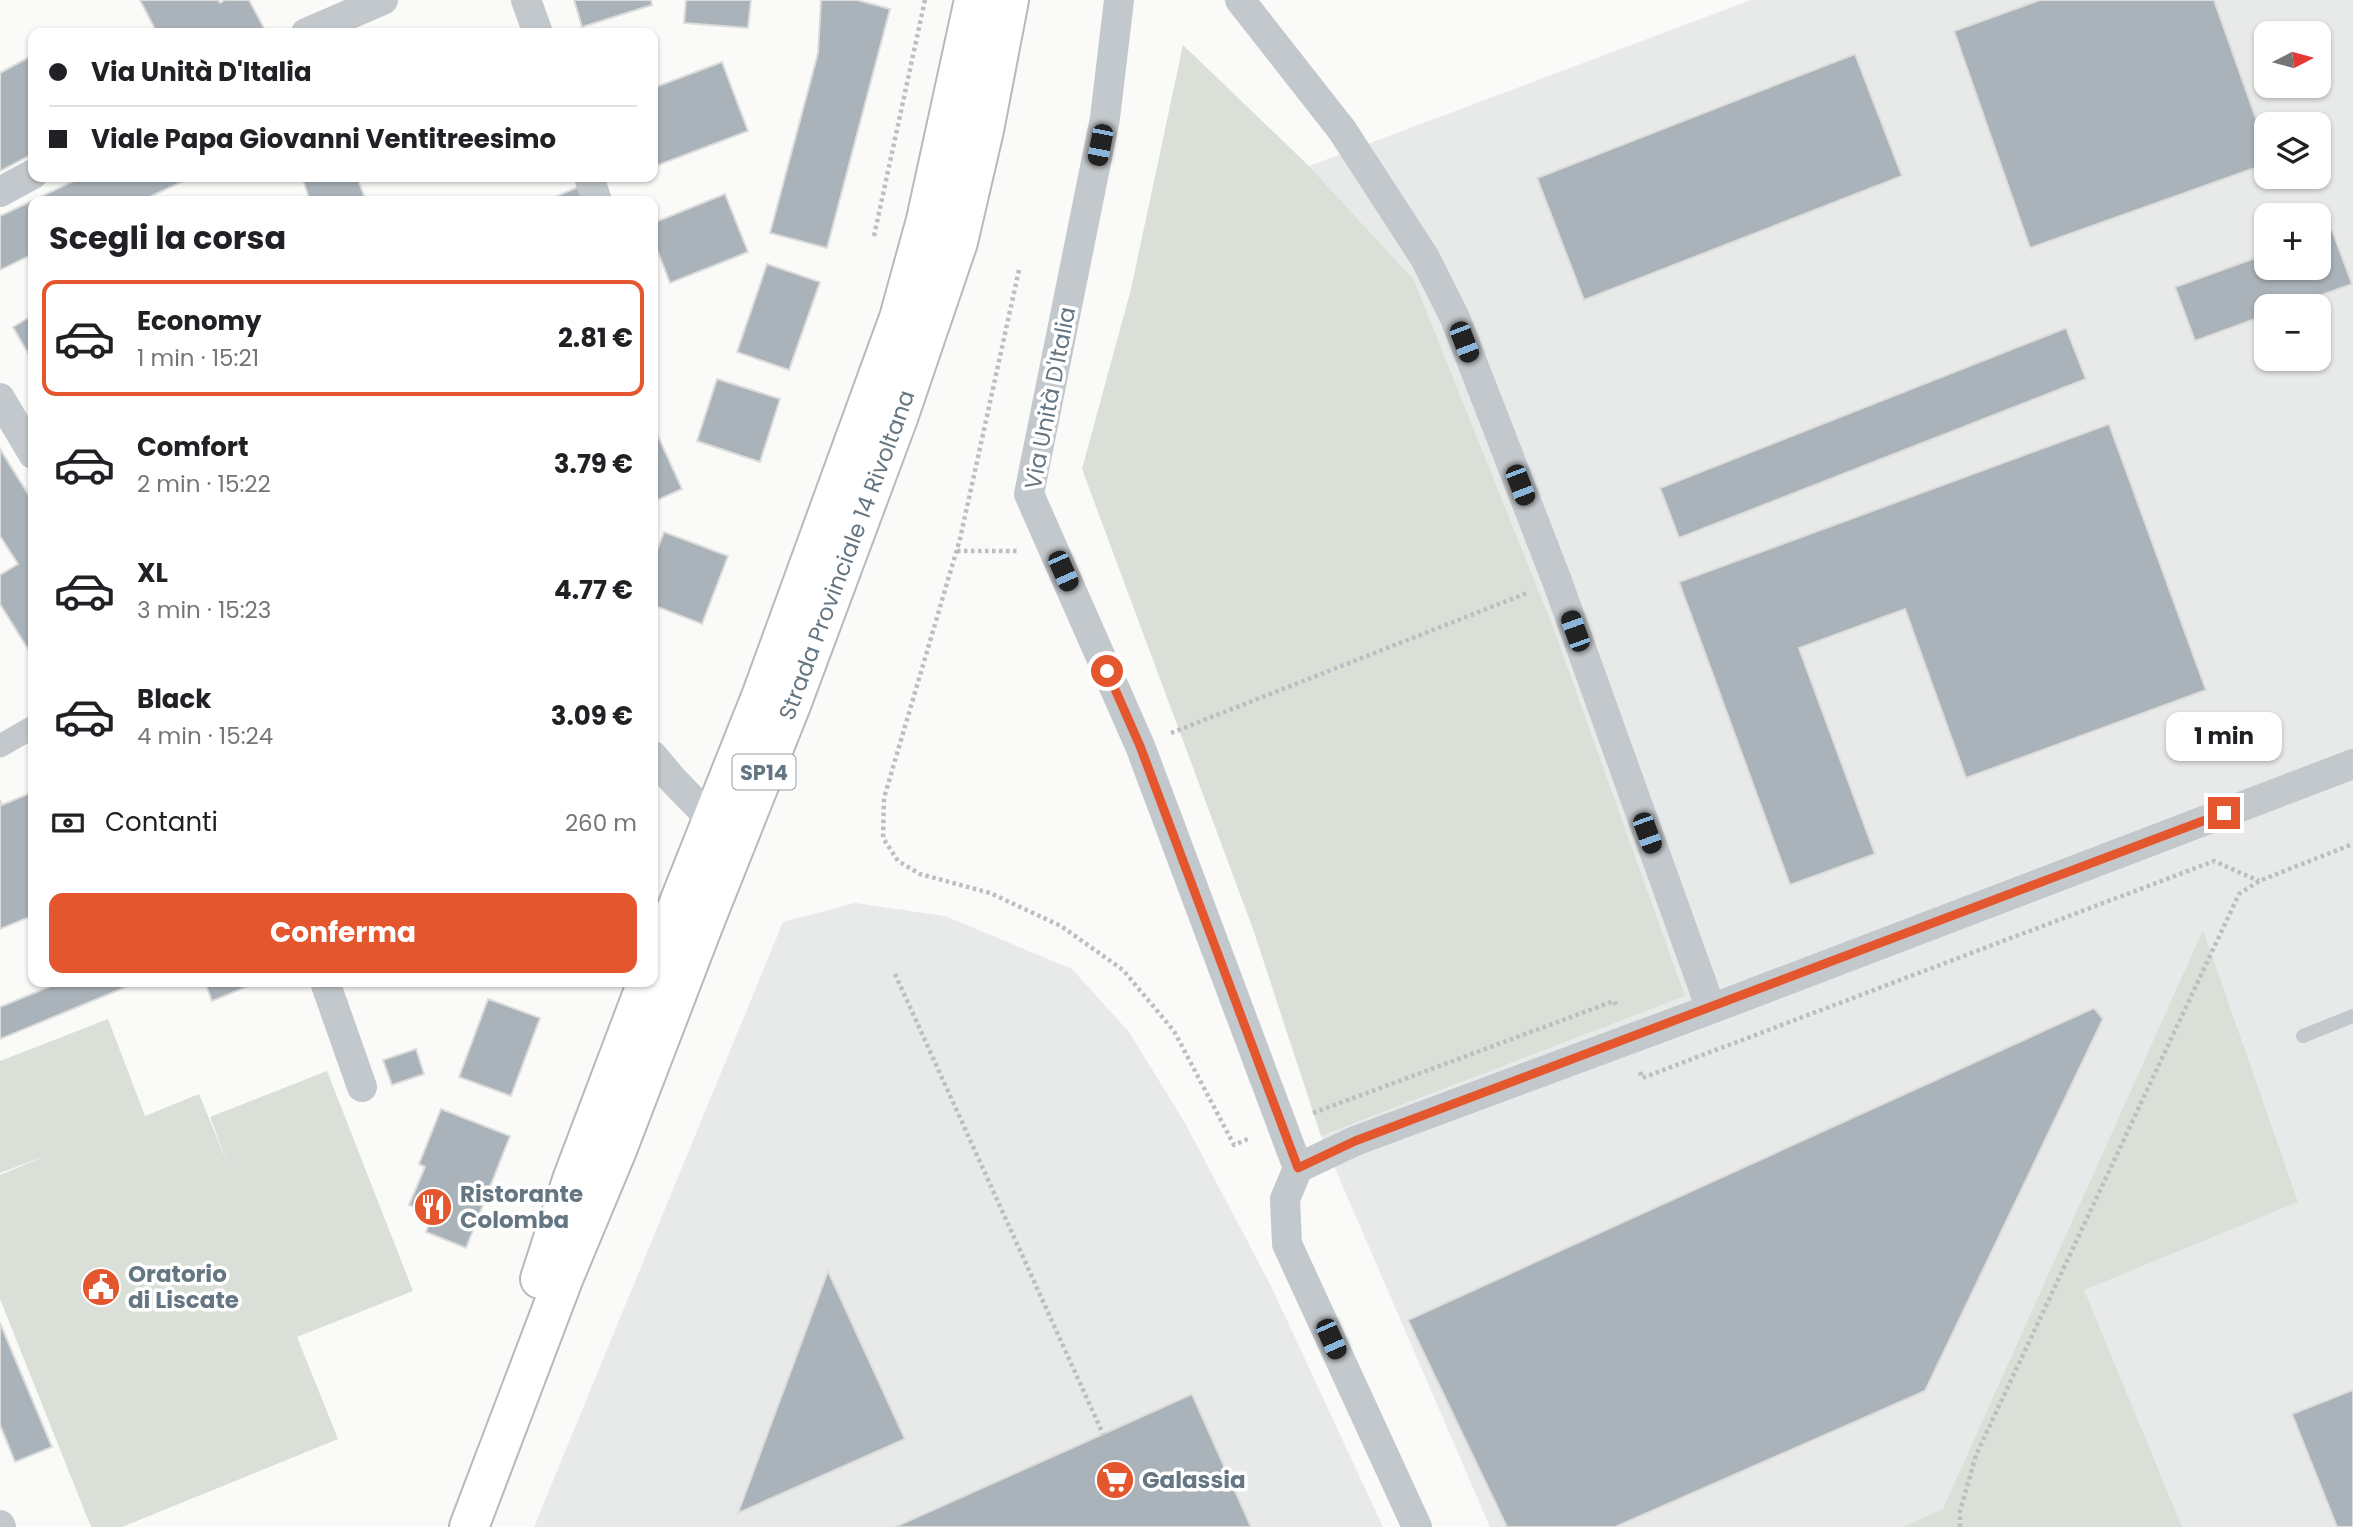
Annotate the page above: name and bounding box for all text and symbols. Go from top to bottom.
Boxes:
north arrow [2254,21,2331,98]
map controls [2254,21,2331,371]
text: Via Unità D'Italia [91,54,312,90]
button: layers [2254,112,2331,189]
text: Viale Papa Giovanni Ventitreesimo [91,121,556,157]
car [1086,122,1115,168]
button: + [2254,203,2331,280]
text: Scegli la corsa [49,215,286,260]
button: − [2254,294,2331,371]
text: Economy [137,303,261,339]
street label: Via Unità D'Italia [1017,304,1083,492]
icon: car [53,307,116,370]
car [1447,319,1482,365]
text: 2.81 € [558,320,633,356]
text: 1 min · 15:21 [137,342,259,374]
street label: Strada Provinciale 14 Rivoltana [771,386,922,725]
text: Comfort [137,429,249,465]
icon: car [53,433,116,496]
text: 3.79 € [554,446,633,482]
car [1503,462,1538,508]
text: 2 min · 15:22 [137,468,271,500]
car [1045,548,1082,594]
text: XL [137,555,168,591]
icon: car [53,559,116,622]
text: 4.77 € [554,572,633,608]
text: 3 min · 15:23 [137,594,271,626]
car [1558,608,1593,654]
route start [1091,655,1123,687]
text: Black [137,681,211,717]
icon: car [53,685,116,748]
text: 3.09 € [551,698,633,734]
callout: 1 min [2166,712,2282,760]
text: 4 min · 15:24 [137,720,273,752]
text: 1 min [2194,720,2254,752]
road number: SP14 [732,754,796,790]
route end [2208,797,2240,829]
icon: cash [49,804,87,842]
text: Contanti [105,804,218,840]
text: 260 m [565,807,637,839]
car [1630,810,1665,856]
button: Conferma [49,893,637,973]
place label: Ristorante Colomba [460,1178,583,1236]
restaurant icon: Ristorante Colomba [412,1186,454,1228]
place label: Oratorio di Liscate [128,1258,239,1316]
public building icon: Oratorio di Liscate [80,1266,122,1308]
car [1313,1316,1350,1362]
supermarket icon: Galassia [1094,1459,1136,1501]
place label: Galassia [1142,1464,1246,1496]

